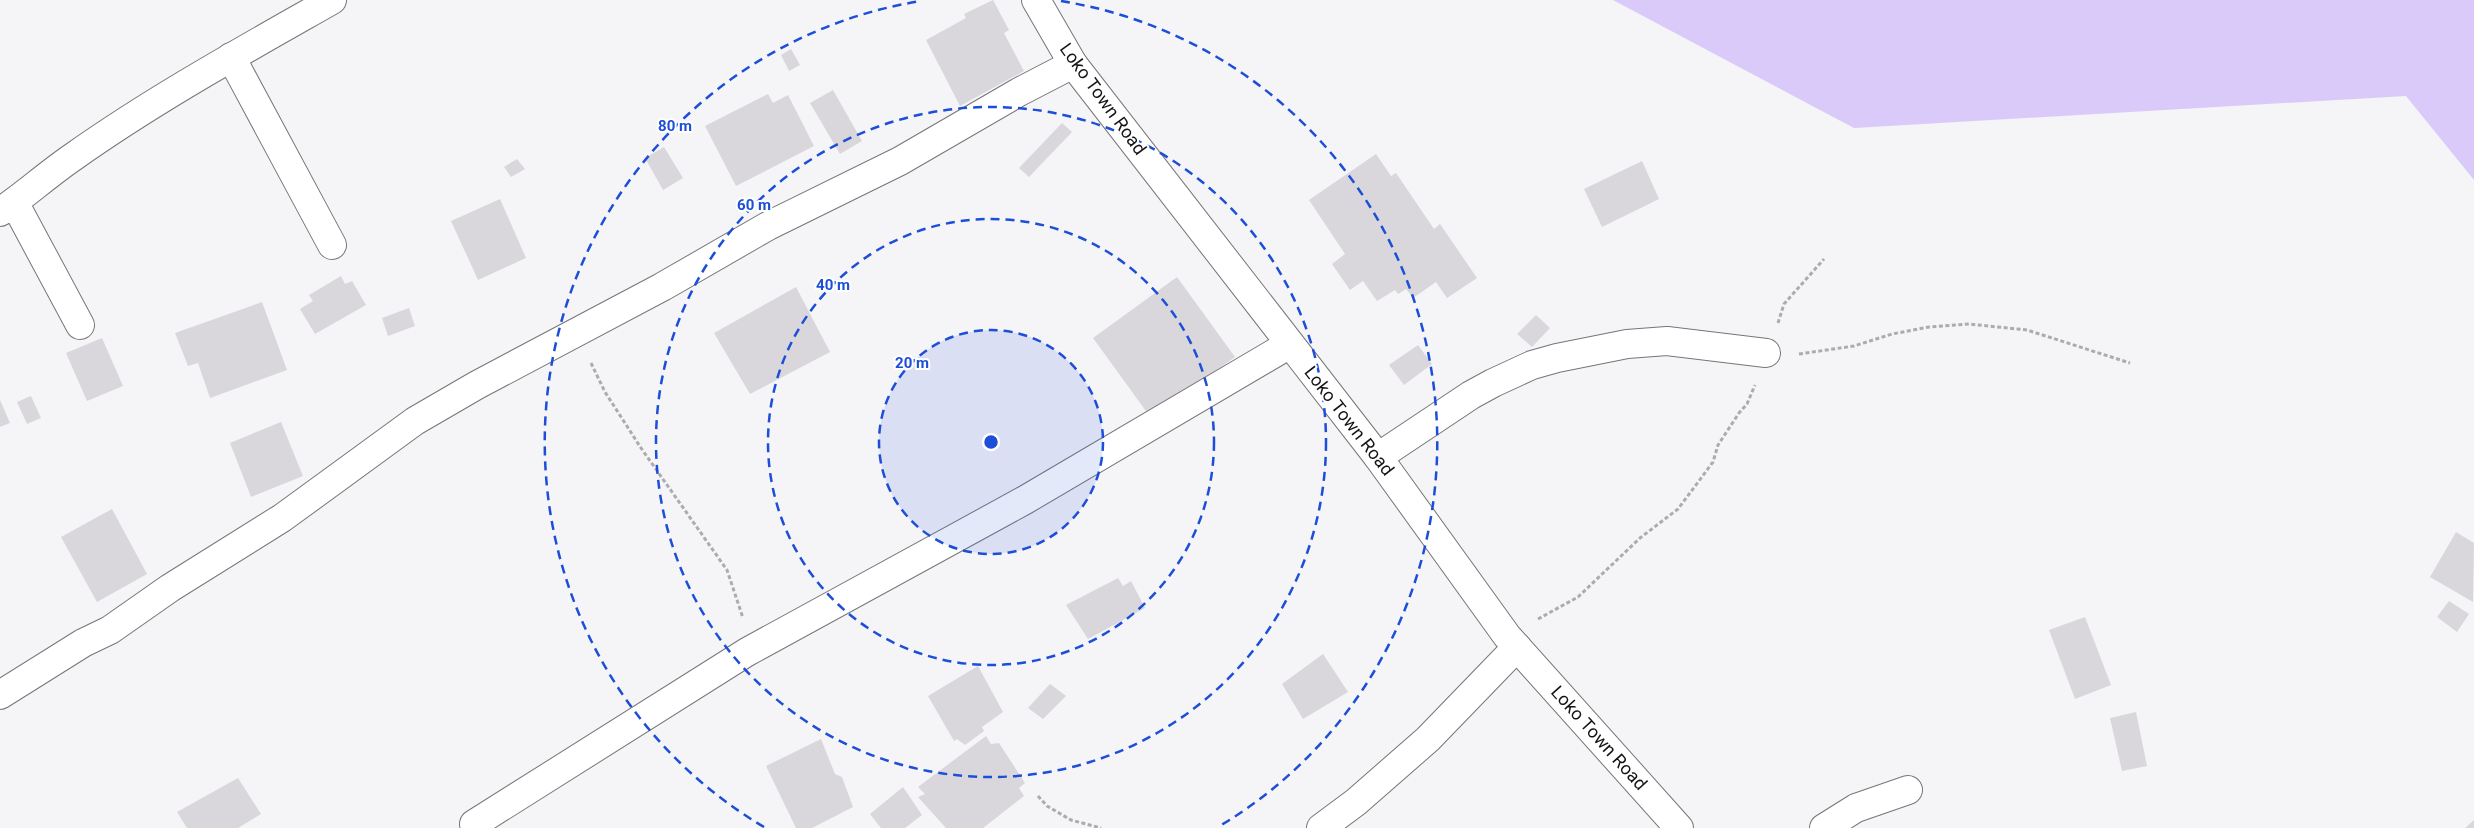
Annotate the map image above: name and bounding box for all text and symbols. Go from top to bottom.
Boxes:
street label: Loko Town Road [1056,39,1151,159]
text: 80 m [658,117,692,135]
text: 60 m [737,196,771,214]
text: 40 m [816,276,850,294]
text: 20 m [895,354,929,372]
street label: Loko Town Road [1300,362,1399,479]
centre of rings [982,433,1000,451]
street label: Loko Town Road [1547,681,1652,794]

